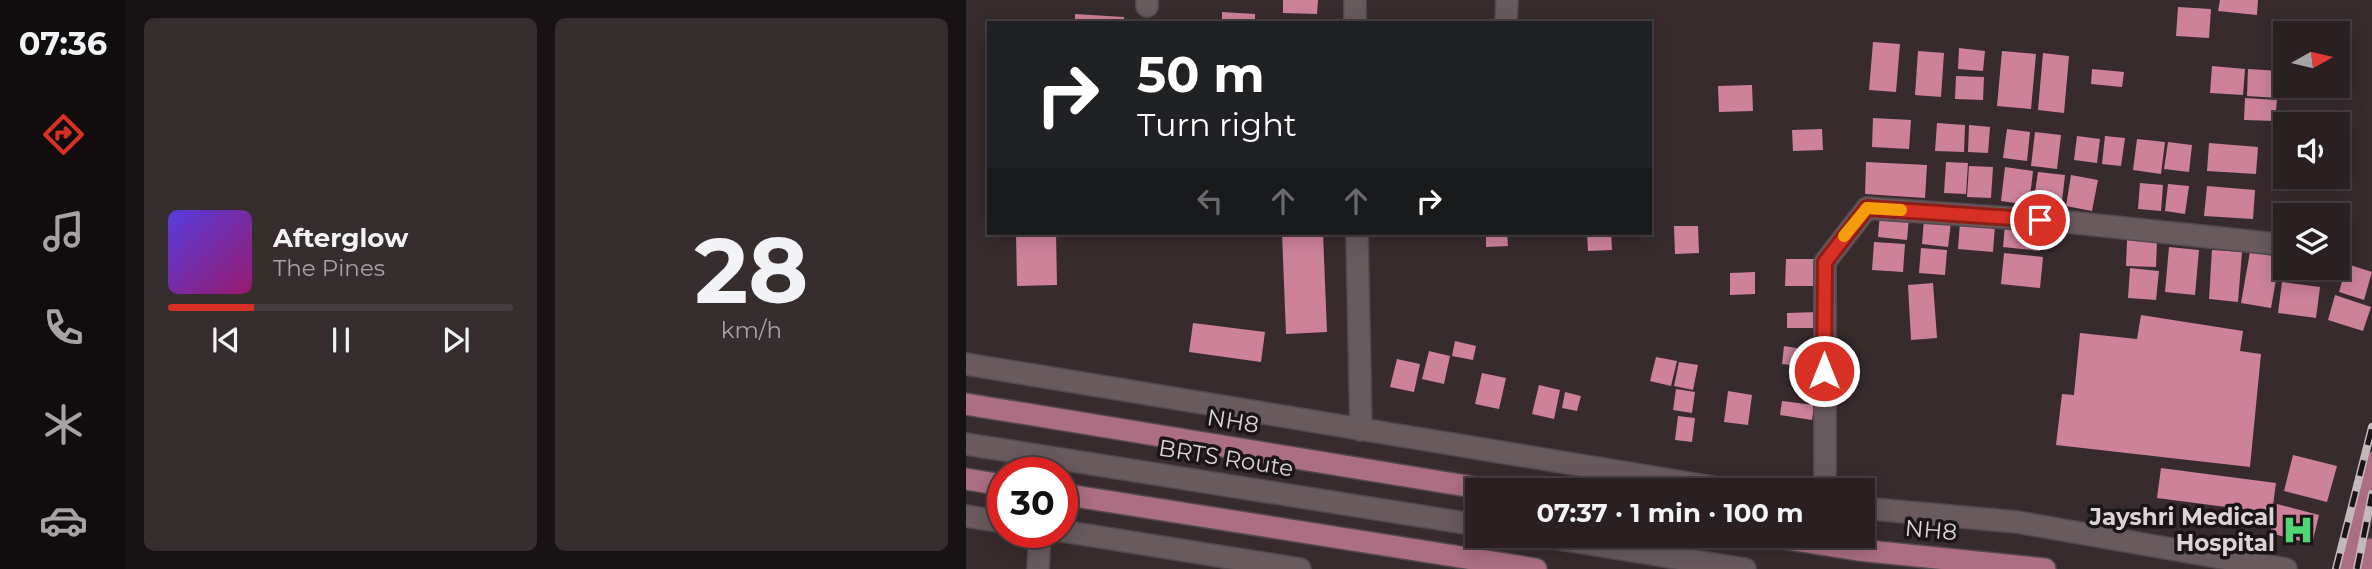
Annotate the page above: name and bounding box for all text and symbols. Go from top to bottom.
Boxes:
north arrow [2273,21,2350,98]
map controls [2273,21,2350,280]
text: 07:36 [19,24,107,63]
text: 50 m [1137,45,1265,104]
icon: right [1022,49,1113,140]
text: Turn right [1137,105,1297,144]
icon: directions [39,110,88,159]
button: sound [2273,112,2350,189]
icon: left [1191,182,1229,220]
icon: ahead [1264,182,1302,220]
icon: ahead [1337,182,1375,220]
icon: right [1410,182,1448,220]
pin [2010,190,2070,250]
icon: arrive [2021,201,2059,239]
button: layers [2273,203,2350,280]
icon: music [39,207,88,256]
text: 28 [695,215,808,326]
text: Afterglow [273,222,408,254]
text: The Pines [273,254,385,282]
icon: phone [39,303,88,352]
text: km/h [721,316,782,344]
icon: previous [207,321,245,359]
icon: pause [322,321,360,359]
icon: next [437,321,475,359]
position arrow [1787,334,1861,408]
icon: climate [39,400,88,449]
street label: NH8 [1205,403,1261,439]
street label: BRTS Route [1157,434,1295,482]
speed limit sign: 30 [987,457,1078,548]
icon: car [39,496,88,545]
text: 07:37 · 1 min · 100 m [1536,497,1804,529]
place label: Jayshri Medical Hospital [2089,503,2275,557]
hospital icon: Jayshri Medical Hospital [2281,513,2315,547]
street label: NH8 [1904,514,1958,546]

